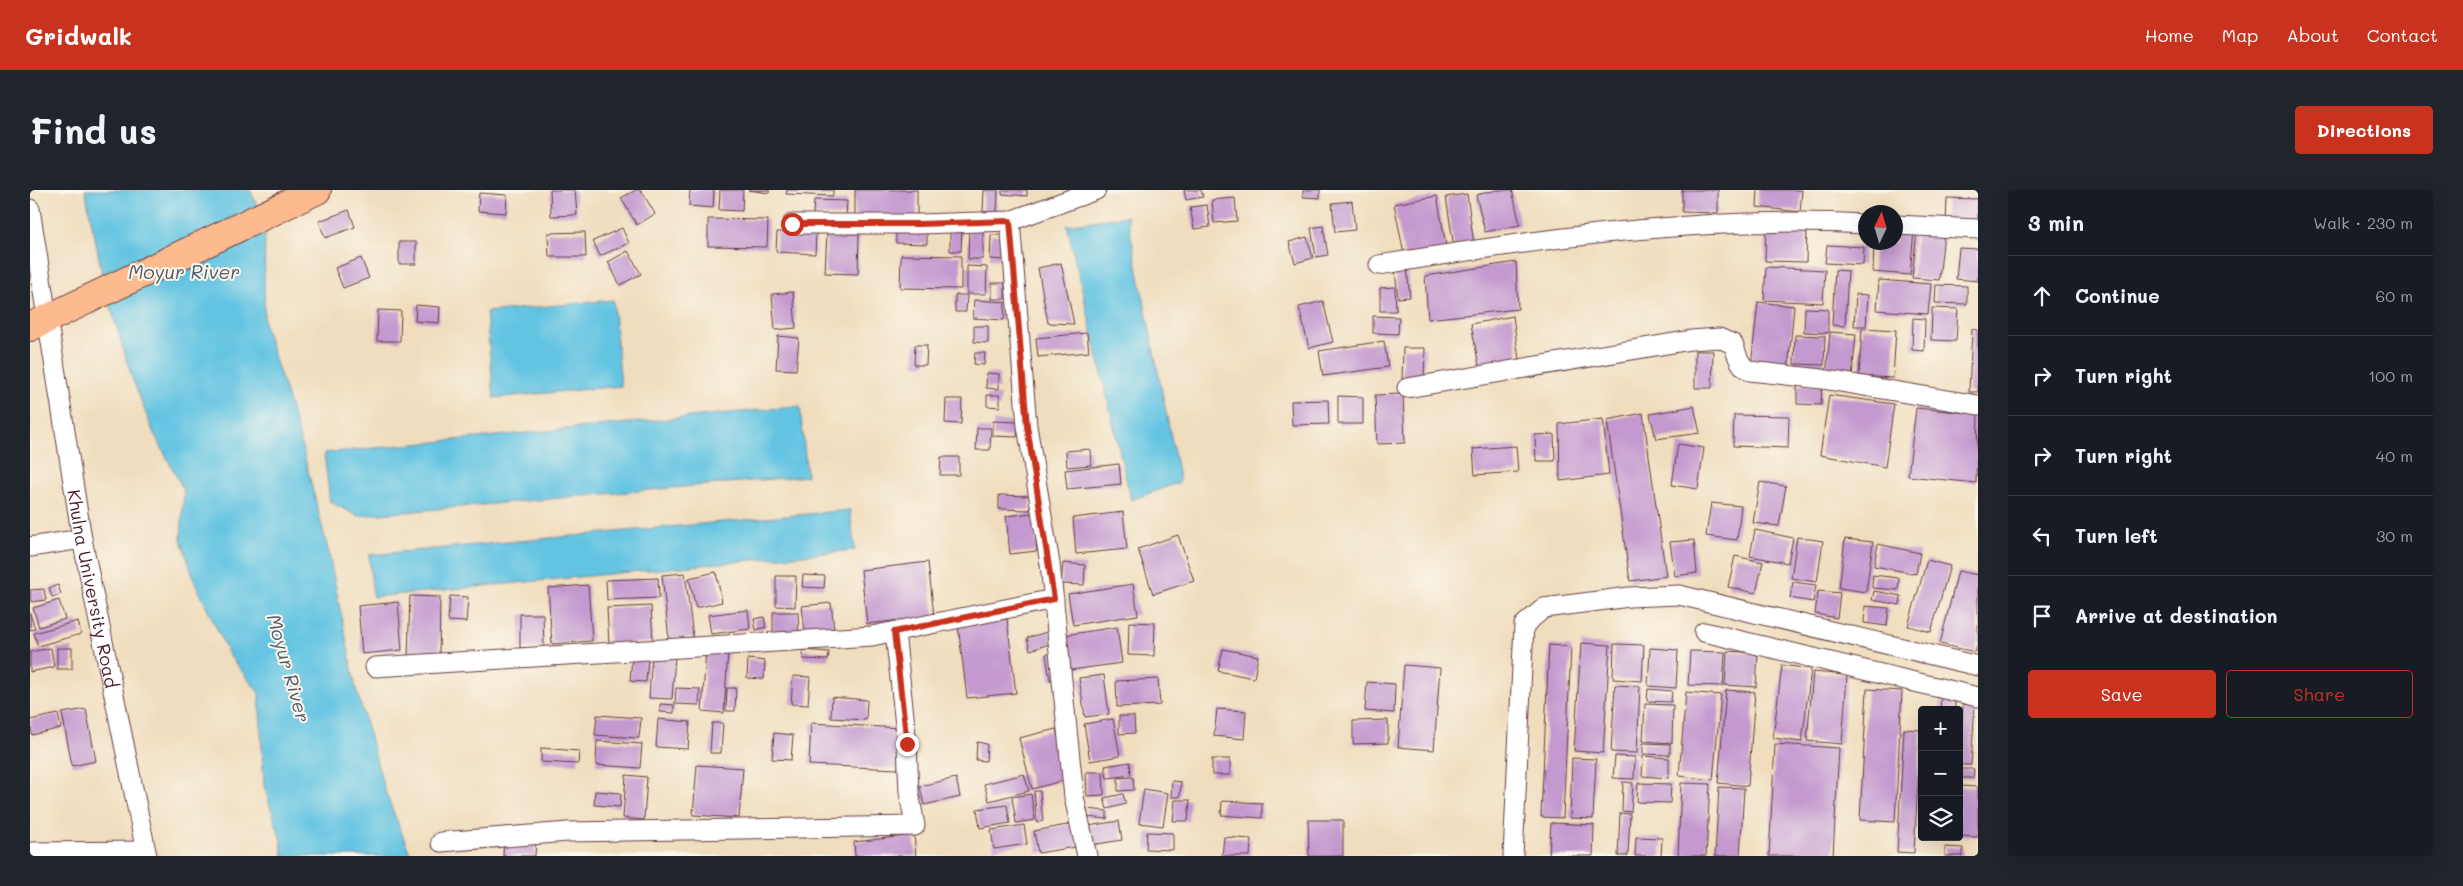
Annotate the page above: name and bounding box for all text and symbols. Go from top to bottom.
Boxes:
text: Gridwalk [25,20,132,51]
text: Home [2145,23,2194,47]
text: Map [2222,23,2258,47]
text: About [2286,23,2339,47]
text: Contact [2367,23,2438,47]
button: Directions [2295,106,2433,154]
text: Find us [30,107,157,153]
north arrow [1858,205,1903,250]
text: 3 min [2028,209,2084,236]
text: Walk · 230 m [2313,212,2413,233]
route start [781,213,804,236]
water label: Moyur River [128,259,240,284]
icon: ahead [2028,282,2056,310]
text: Continue [2075,283,2160,308]
text: 60 m [2376,285,2413,306]
icon: right [2028,362,2056,390]
text: Turn right [2075,363,2172,388]
text: 100 m [2368,365,2413,386]
icon: right [2028,442,2056,470]
text: Turn right [2075,443,2172,468]
text: 40 m [2376,445,2413,466]
street label: Khulna University Road [62,488,124,690]
icon: left [2028,522,2056,550]
text: Turn left [2075,523,2158,548]
text: 30 m [2376,525,2413,546]
icon: arrive [2028,602,2056,630]
text: Arrive at destination [2075,603,2278,628]
water label: Moyur River [262,611,316,725]
button: Save [2028,670,2216,718]
button: Share [2226,670,2413,718]
map controls [1918,706,1963,841]
button: + [1918,706,1963,751]
route end [896,733,919,756]
button: − [1918,751,1963,796]
button: layers [1918,796,1963,841]

